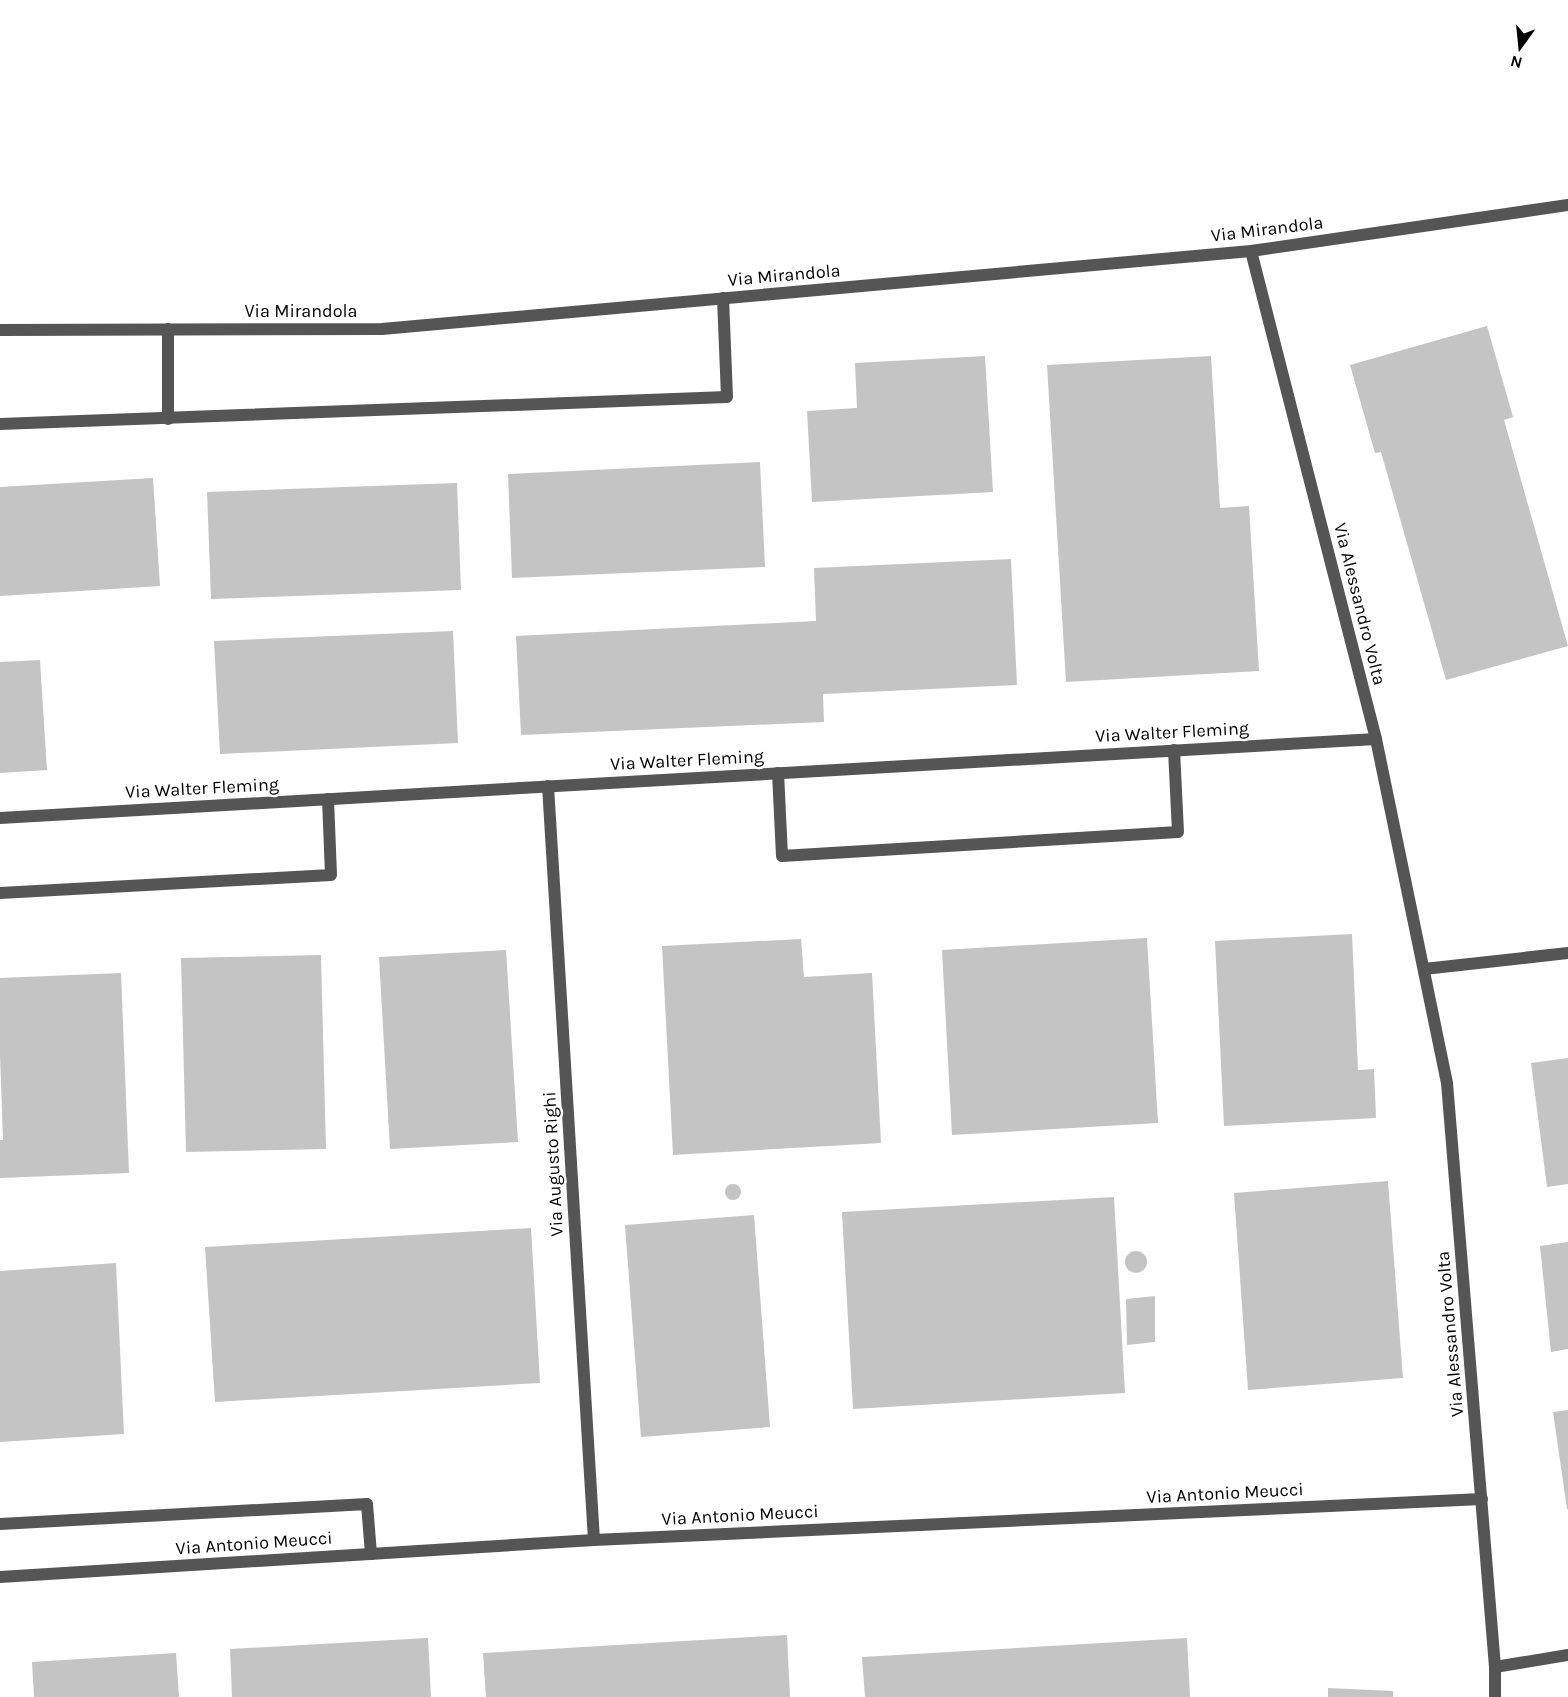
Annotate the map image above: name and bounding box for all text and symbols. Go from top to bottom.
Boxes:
north arrow [1490,18,1550,78]
text: N [1508,51,1524,73]
street label: Via Mirandola [1210,211,1324,247]
street label: Via Mirandola [727,259,841,291]
street label: Via Mirandola [244,300,358,322]
street label: Via Alessandro Volta [1329,521,1391,687]
street label: Via Walter Fleming [1095,717,1249,747]
street label: Via Walter Fleming [610,745,764,775]
street label: Via Walter Fleming [125,773,279,803]
street label: Via Augusto Righi [538,1091,568,1237]
street label: Via Alessandro Volta [1432,1250,1468,1418]
street label: Via Antonio Meucci [1146,1478,1304,1508]
street label: Via Antonio Meucci [661,1500,819,1530]
street label: Via Antonio Meucci [175,1527,333,1559]

